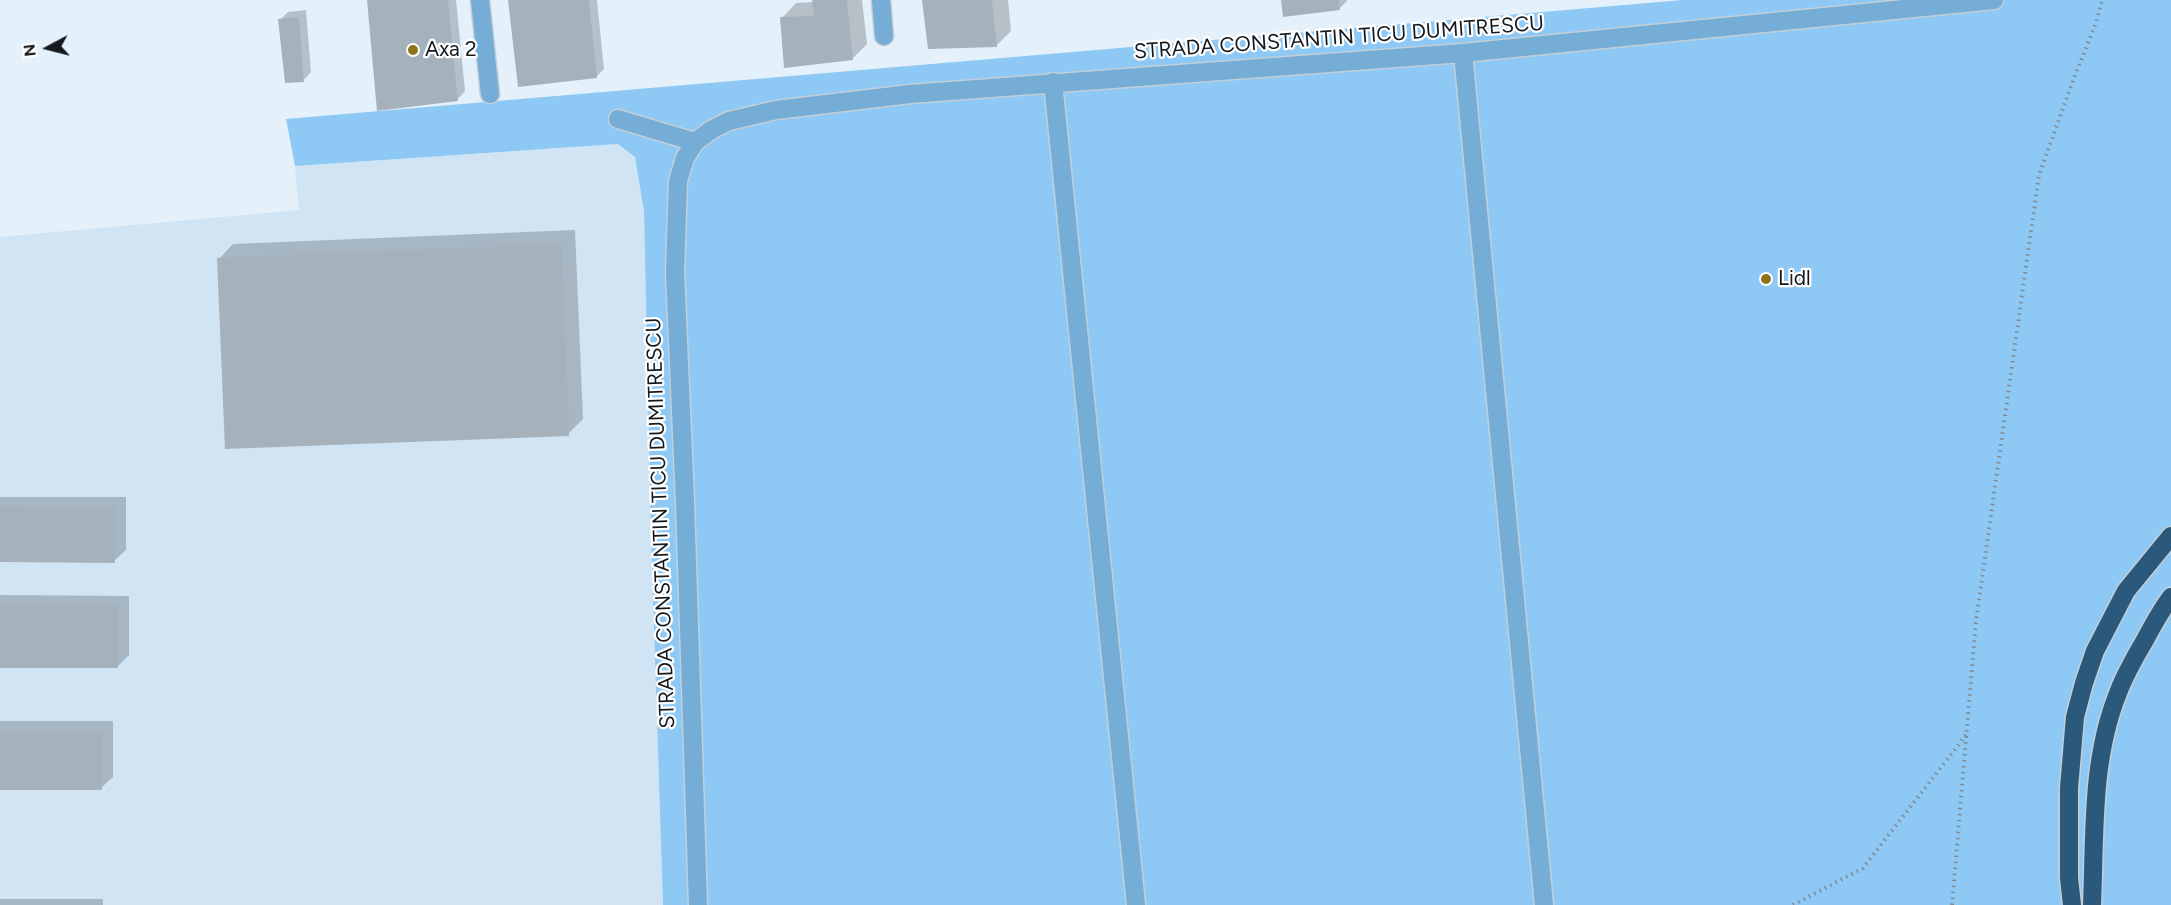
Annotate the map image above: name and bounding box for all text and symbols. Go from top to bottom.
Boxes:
street label: STRADA CONSTANTIN TICU DUMITRESCU [1133,11,1545,65]
north arrow [18,18,78,78]
place label: Axa 2 [425,37,477,63]
text: N [19,43,40,58]
marker: Axa 2 [406,43,420,57]
place label: Lidl [1778,266,1811,292]
marker: Lidl [1759,272,1773,286]
street label: STRADA CONSTANTIN TICU DUMITRESCU [641,317,681,729]

